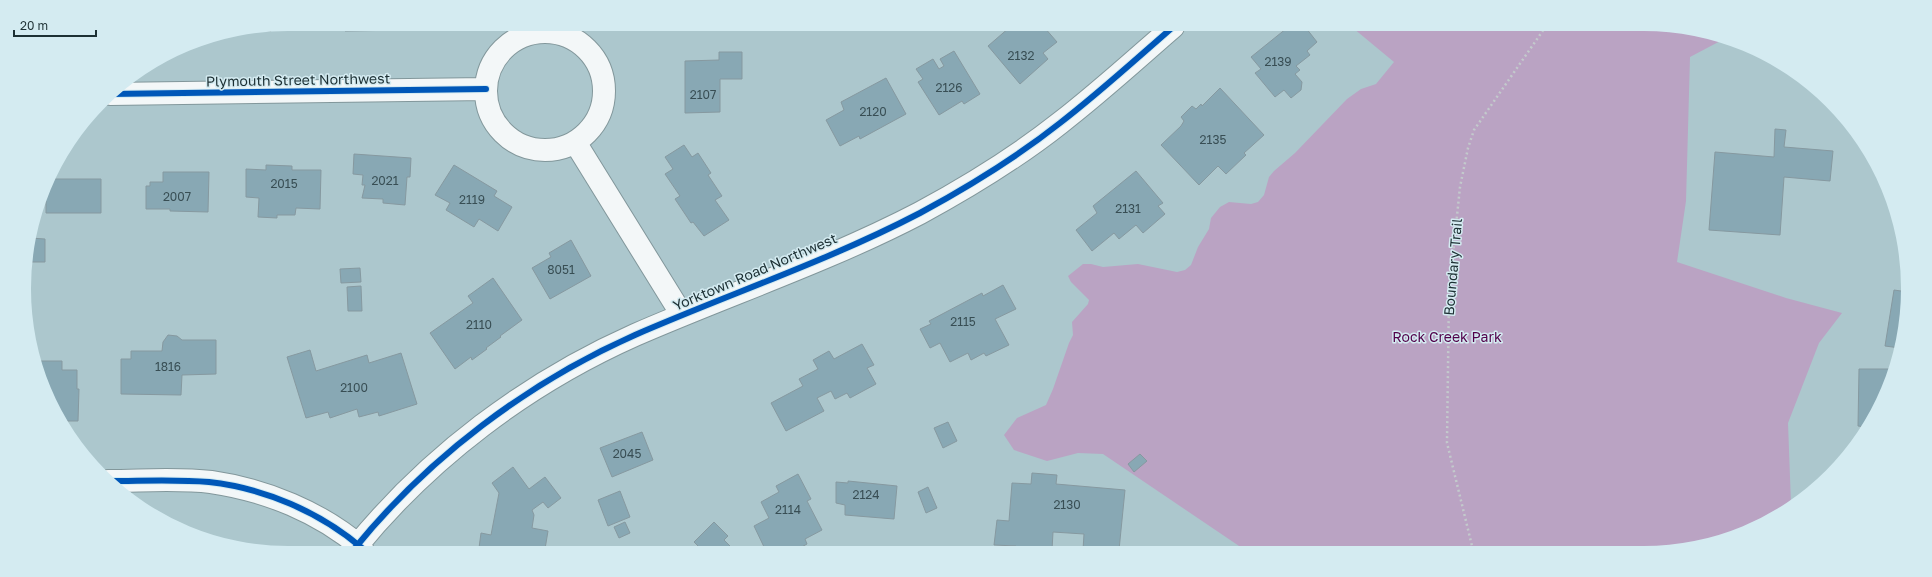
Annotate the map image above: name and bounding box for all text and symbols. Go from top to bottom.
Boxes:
scale bar [14,12,96,38]
text: 20 m [20,18,48,33]
house number: 2132 [1008,48,1034,63]
house number: 2139 [1264,54,1292,69]
street label: Plymouth Street Northwest [206,69,390,90]
house number: 2126 [935,80,963,95]
house number: 2107 [690,87,716,102]
house number: 2120 [859,104,887,119]
house number: 2135 [1200,132,1226,147]
house number: 2021 [371,173,399,188]
house number: 2015 [270,176,298,191]
house number: 2007 [163,189,191,204]
house number: 2119 [459,192,485,207]
house number: 2131 [1115,201,1141,216]
street label: Boundary Trail [1440,218,1465,316]
street label: Yorktown Road Northwest [670,229,839,314]
house number: 8051 [547,262,575,277]
house number: 2115 [950,314,976,329]
house number: 2110 [466,317,492,332]
park label: Rock Creek Park [1392,328,1502,345]
house number: 1816 [155,359,181,374]
house number: 2100 [340,380,368,395]
house number: 2045 [613,446,641,461]
house number: 2124 [852,487,880,502]
house number: 2130 [1053,497,1081,512]
house number: 2114 [775,502,801,517]

